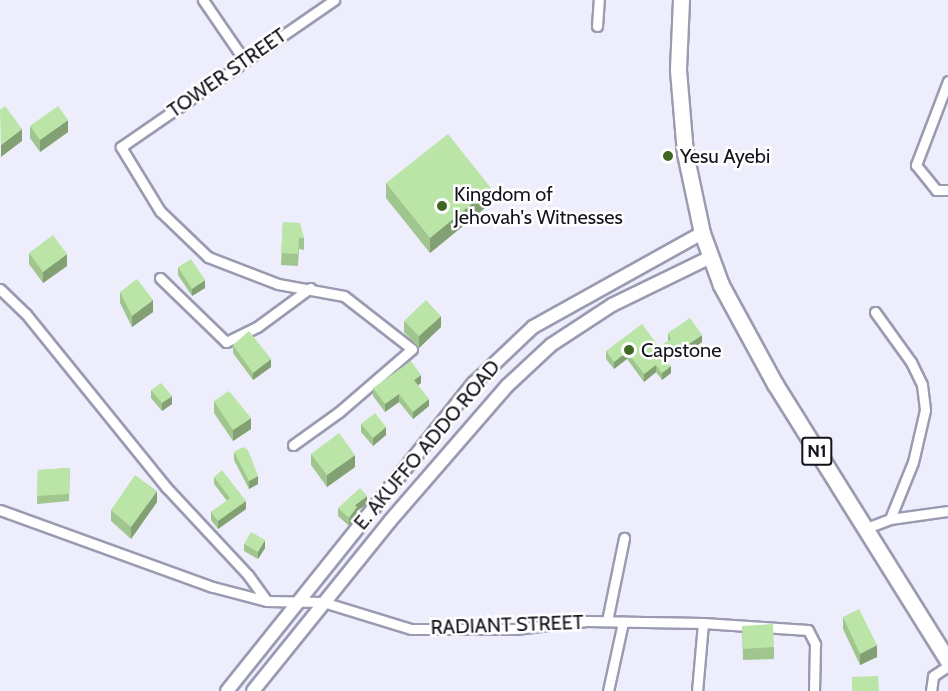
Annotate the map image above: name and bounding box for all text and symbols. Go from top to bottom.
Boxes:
street label: TOWER STREET [163,23,291,123]
place label: Yesu Ayebi [680,144,770,168]
marker: Yesu Ayebi [661,149,675,163]
place label: Kingdom of Jehovah's Witnesses [454,183,623,230]
marker: Kingdom of Jehovah's Witnesses [435,199,449,213]
place label: Capstone [641,338,721,362]
marker: Capstone [622,343,636,357]
street label: E. AKUFFO ADDO ROAD [349,355,505,535]
road number: N1 [800,436,834,466]
street label: RADIANT STREET [430,610,584,640]

